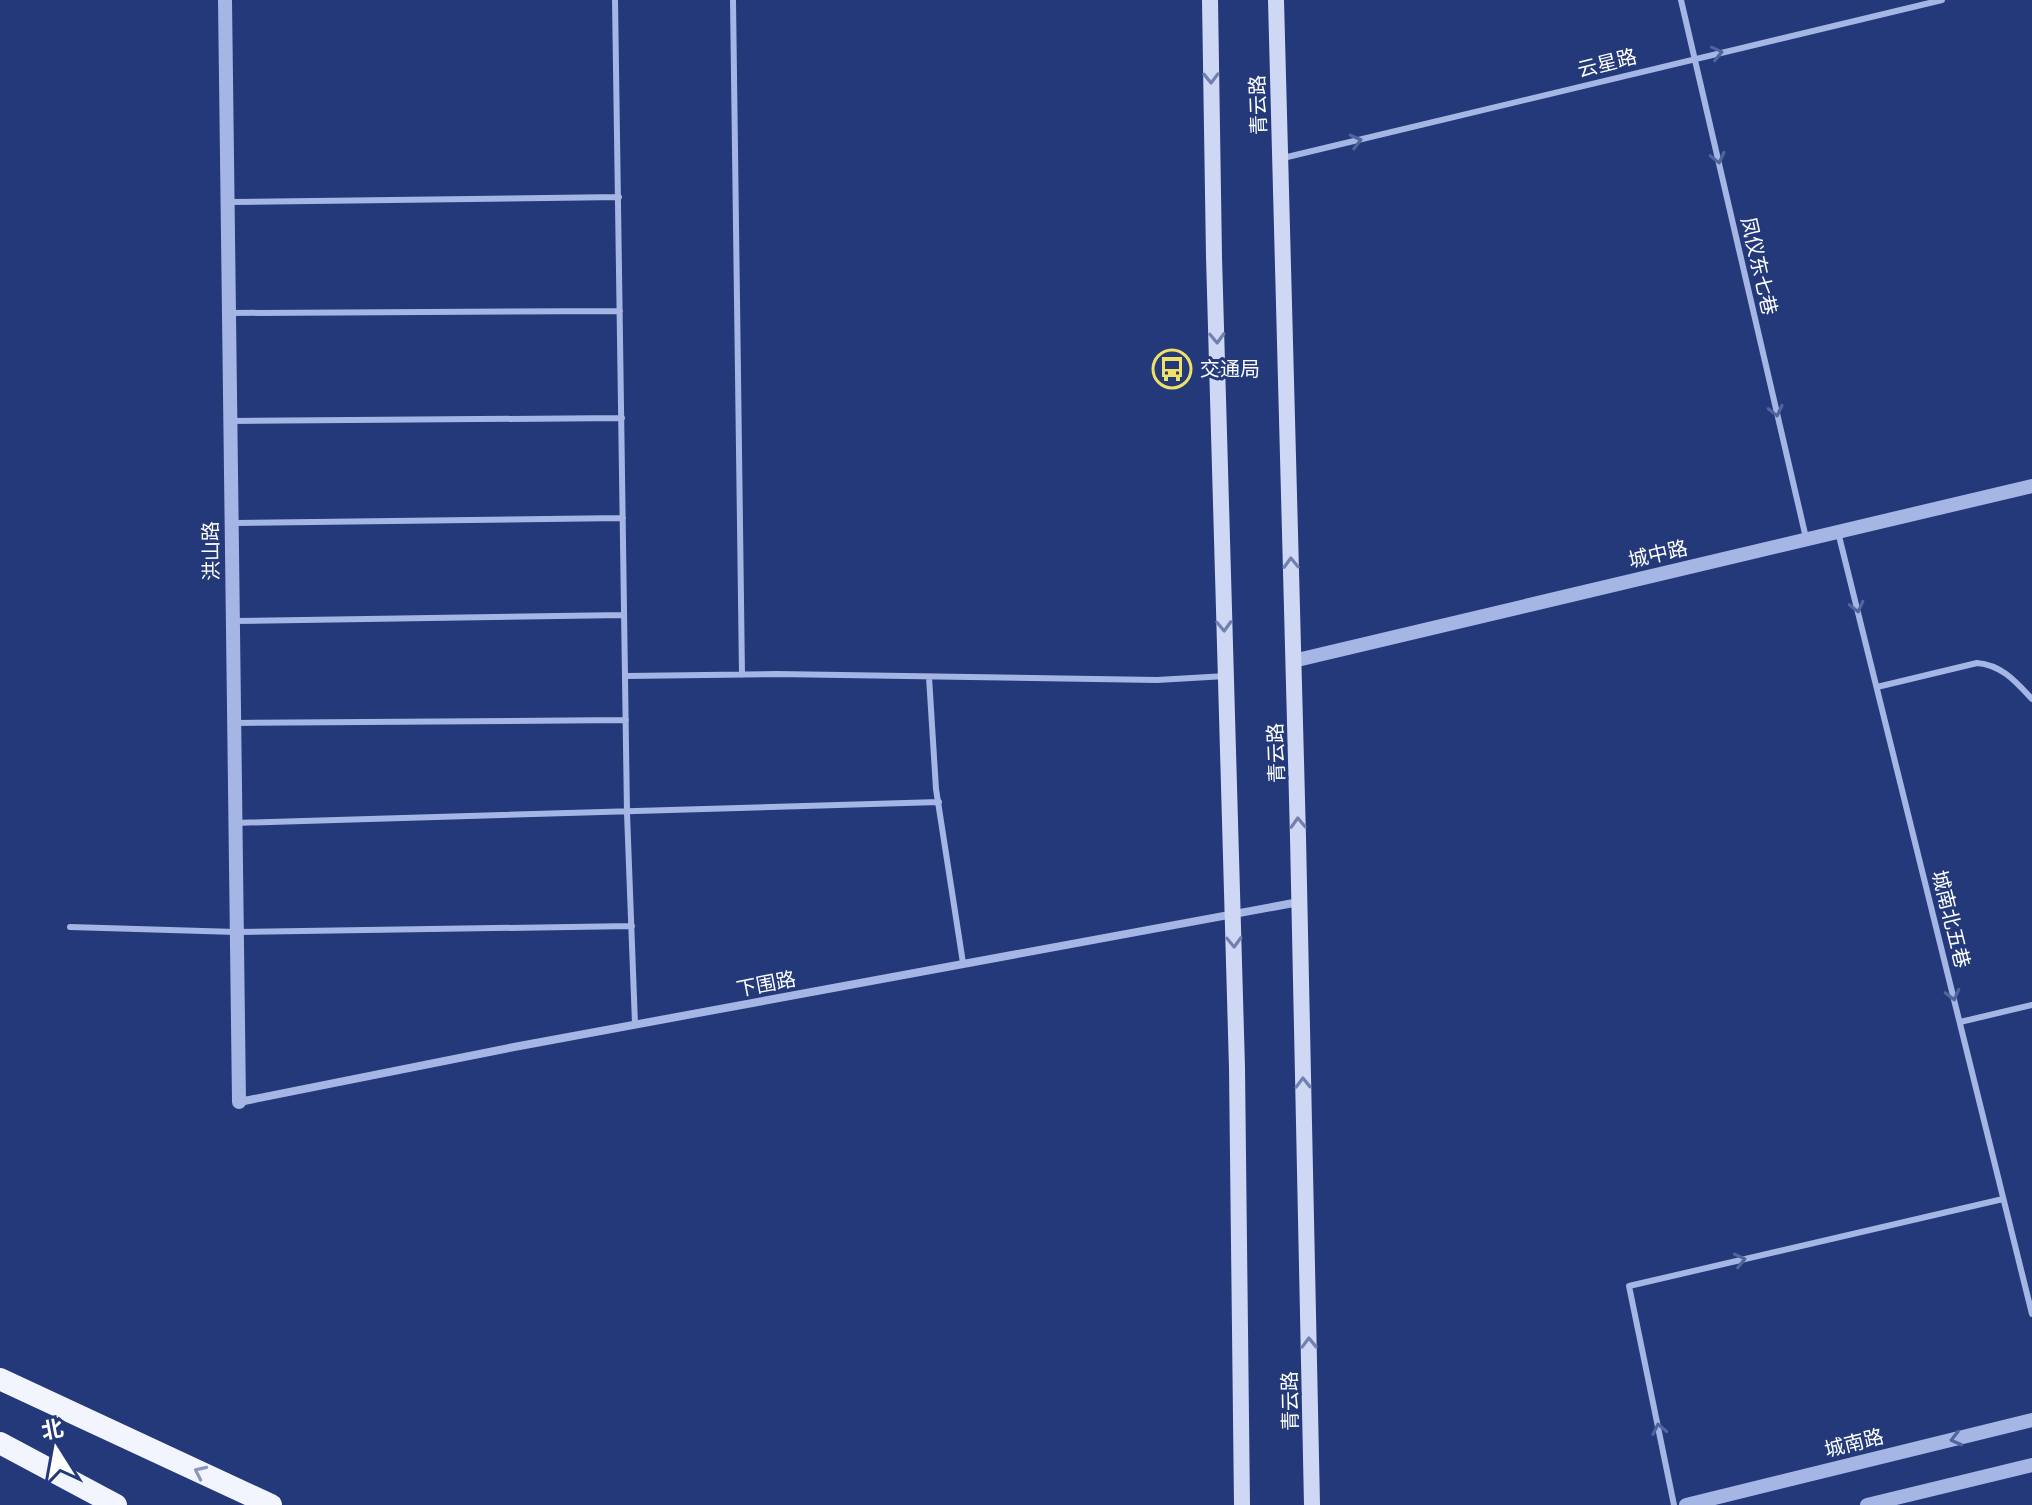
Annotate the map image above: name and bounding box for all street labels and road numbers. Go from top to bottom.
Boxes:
street label: 云星路 [1575,45,1640,85]
street label: 青云路 [1246,74,1274,135]
street label: 凤仪东七巷 [1733,215,1781,318]
street label: 洪山路 [199,521,227,581]
street label: 城中路 [1626,537,1691,575]
street label: 青云路 [1264,722,1292,783]
street label: 城南北五巷 [1924,868,1974,971]
street label: 下围路 [734,967,798,1004]
street label: 青云路 [1278,1371,1306,1431]
street label: 城南路 [1822,1425,1887,1465]

